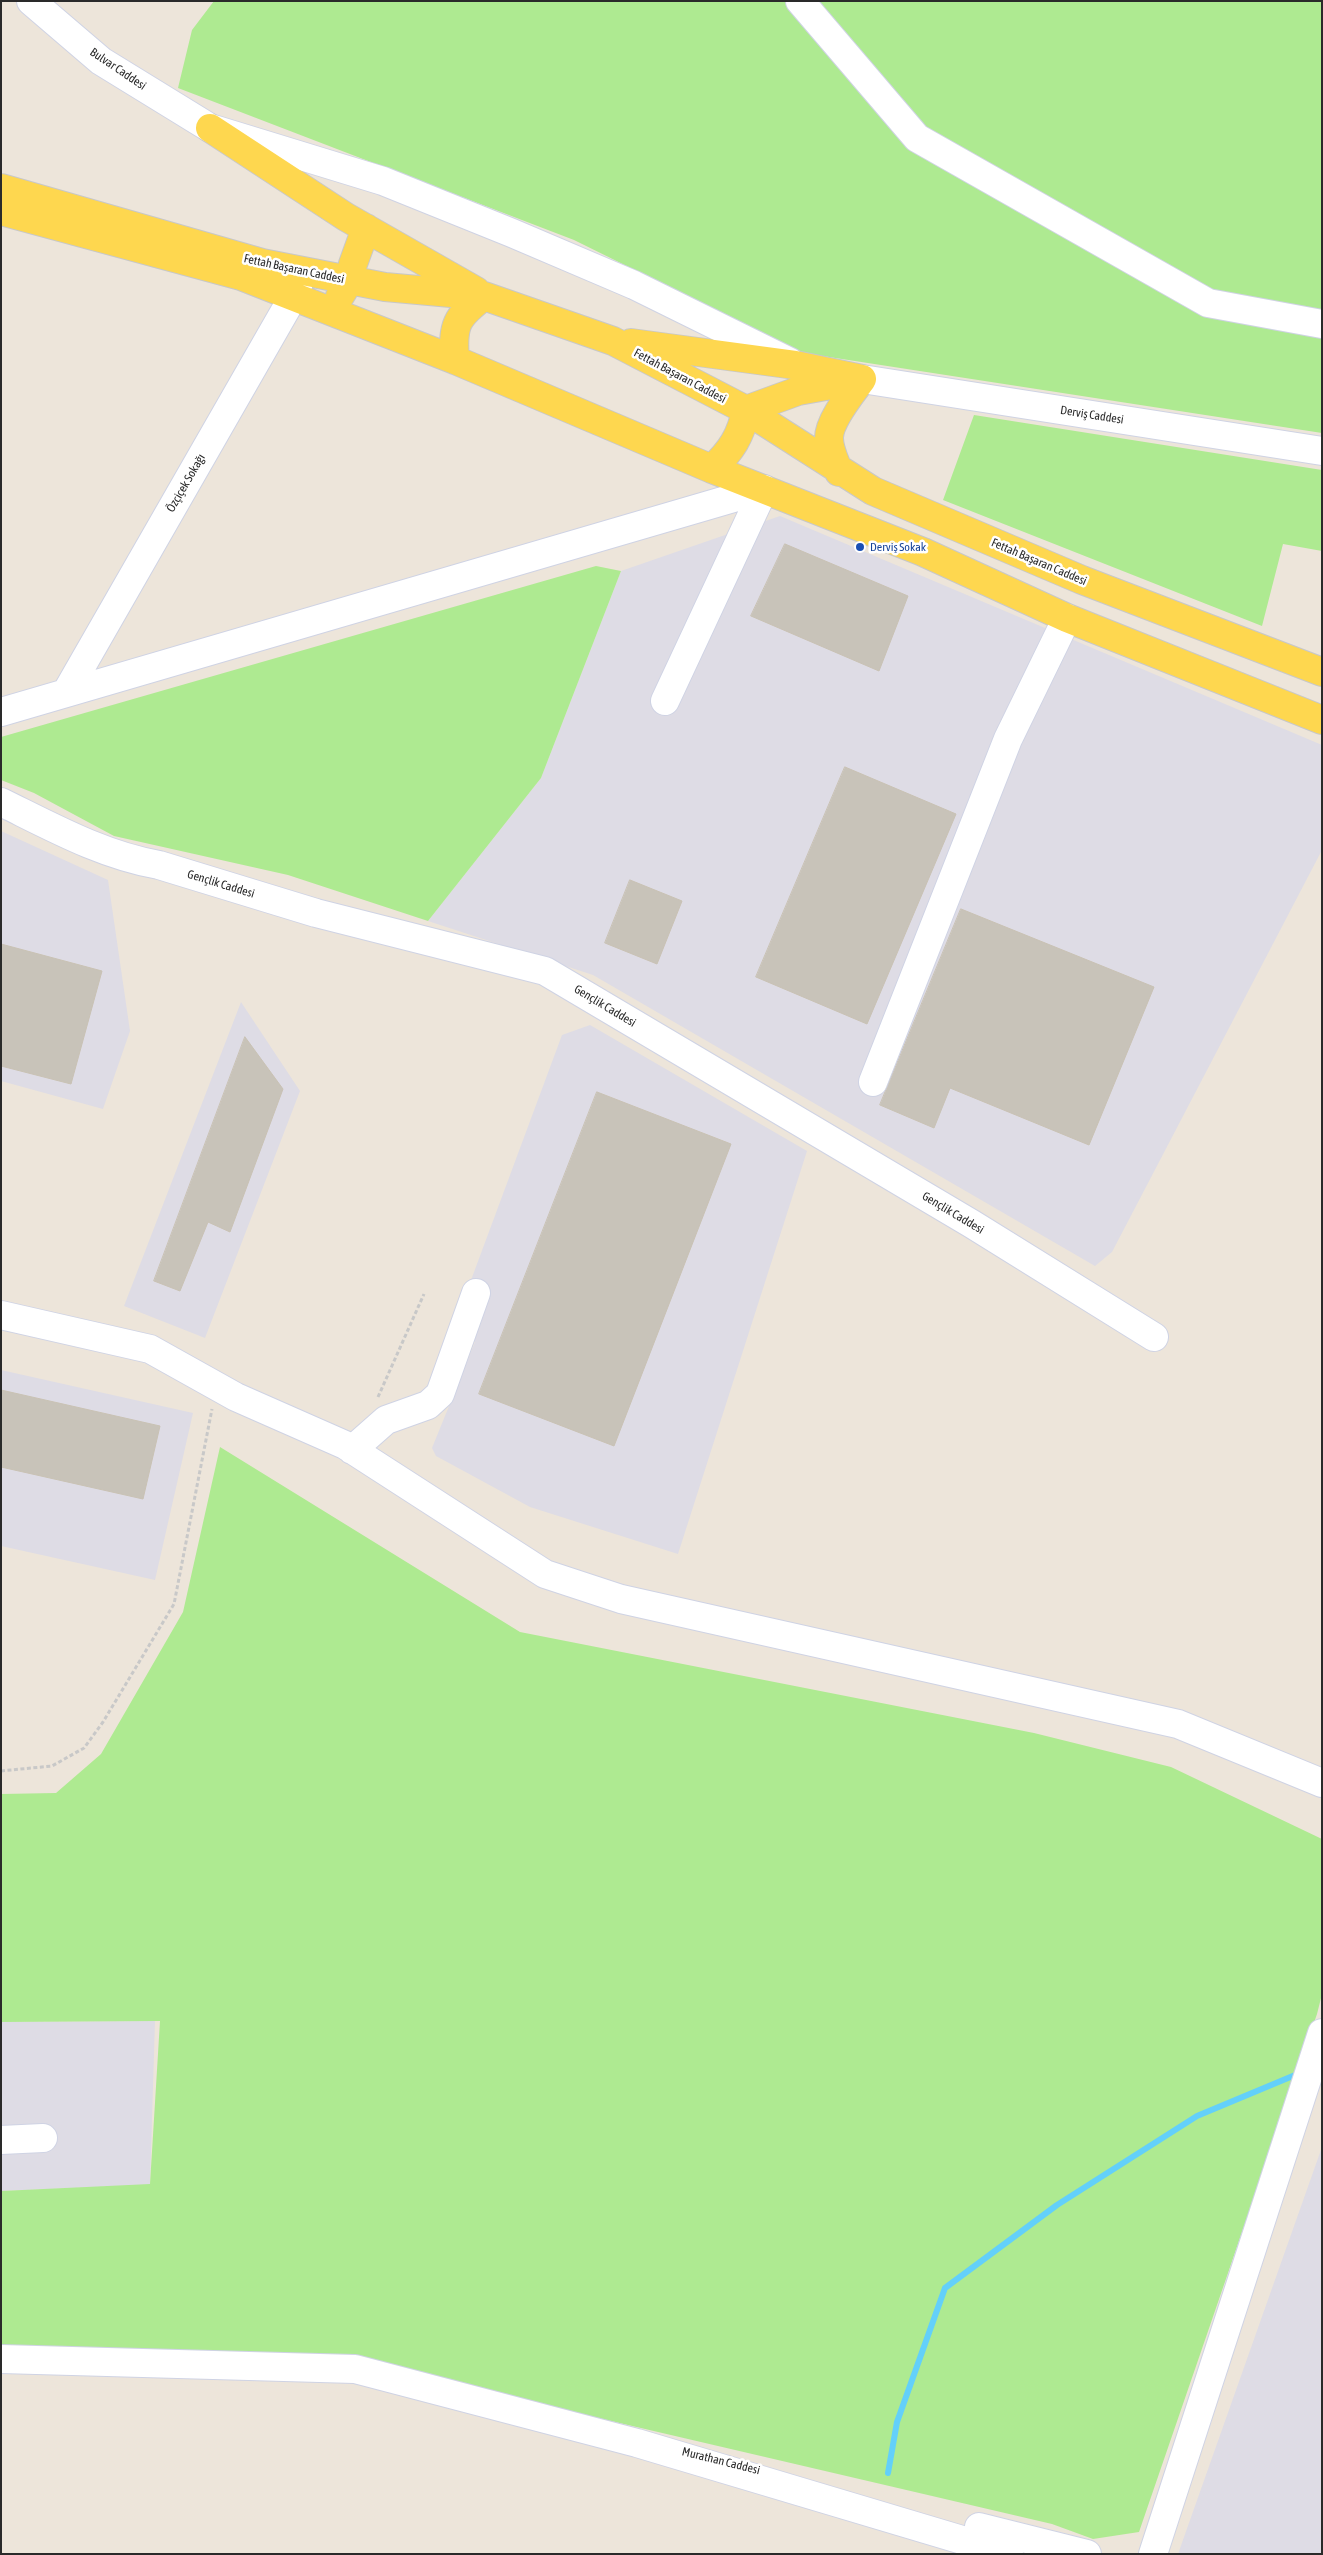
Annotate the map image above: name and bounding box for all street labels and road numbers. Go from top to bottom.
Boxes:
street label: Bulvar Caddesi [87,45,149,93]
street label: Fettah Başaran Caddesi [243,251,345,287]
street label: Fettah Başaran Caddesi [631,346,729,406]
street label: Derviş Caddesi [1059,403,1125,427]
street label: Özçiçek Sokağı [164,451,208,515]
street label: Fettah Başaran Caddesi [989,535,1089,589]
street label: Gençlik Caddesi [186,867,256,901]
street label: Gençlik Caddesi [571,982,639,1030]
street label: Gençlik Caddesi [919,1189,987,1237]
street label: Murathan Caddesi [681,2444,761,2478]

